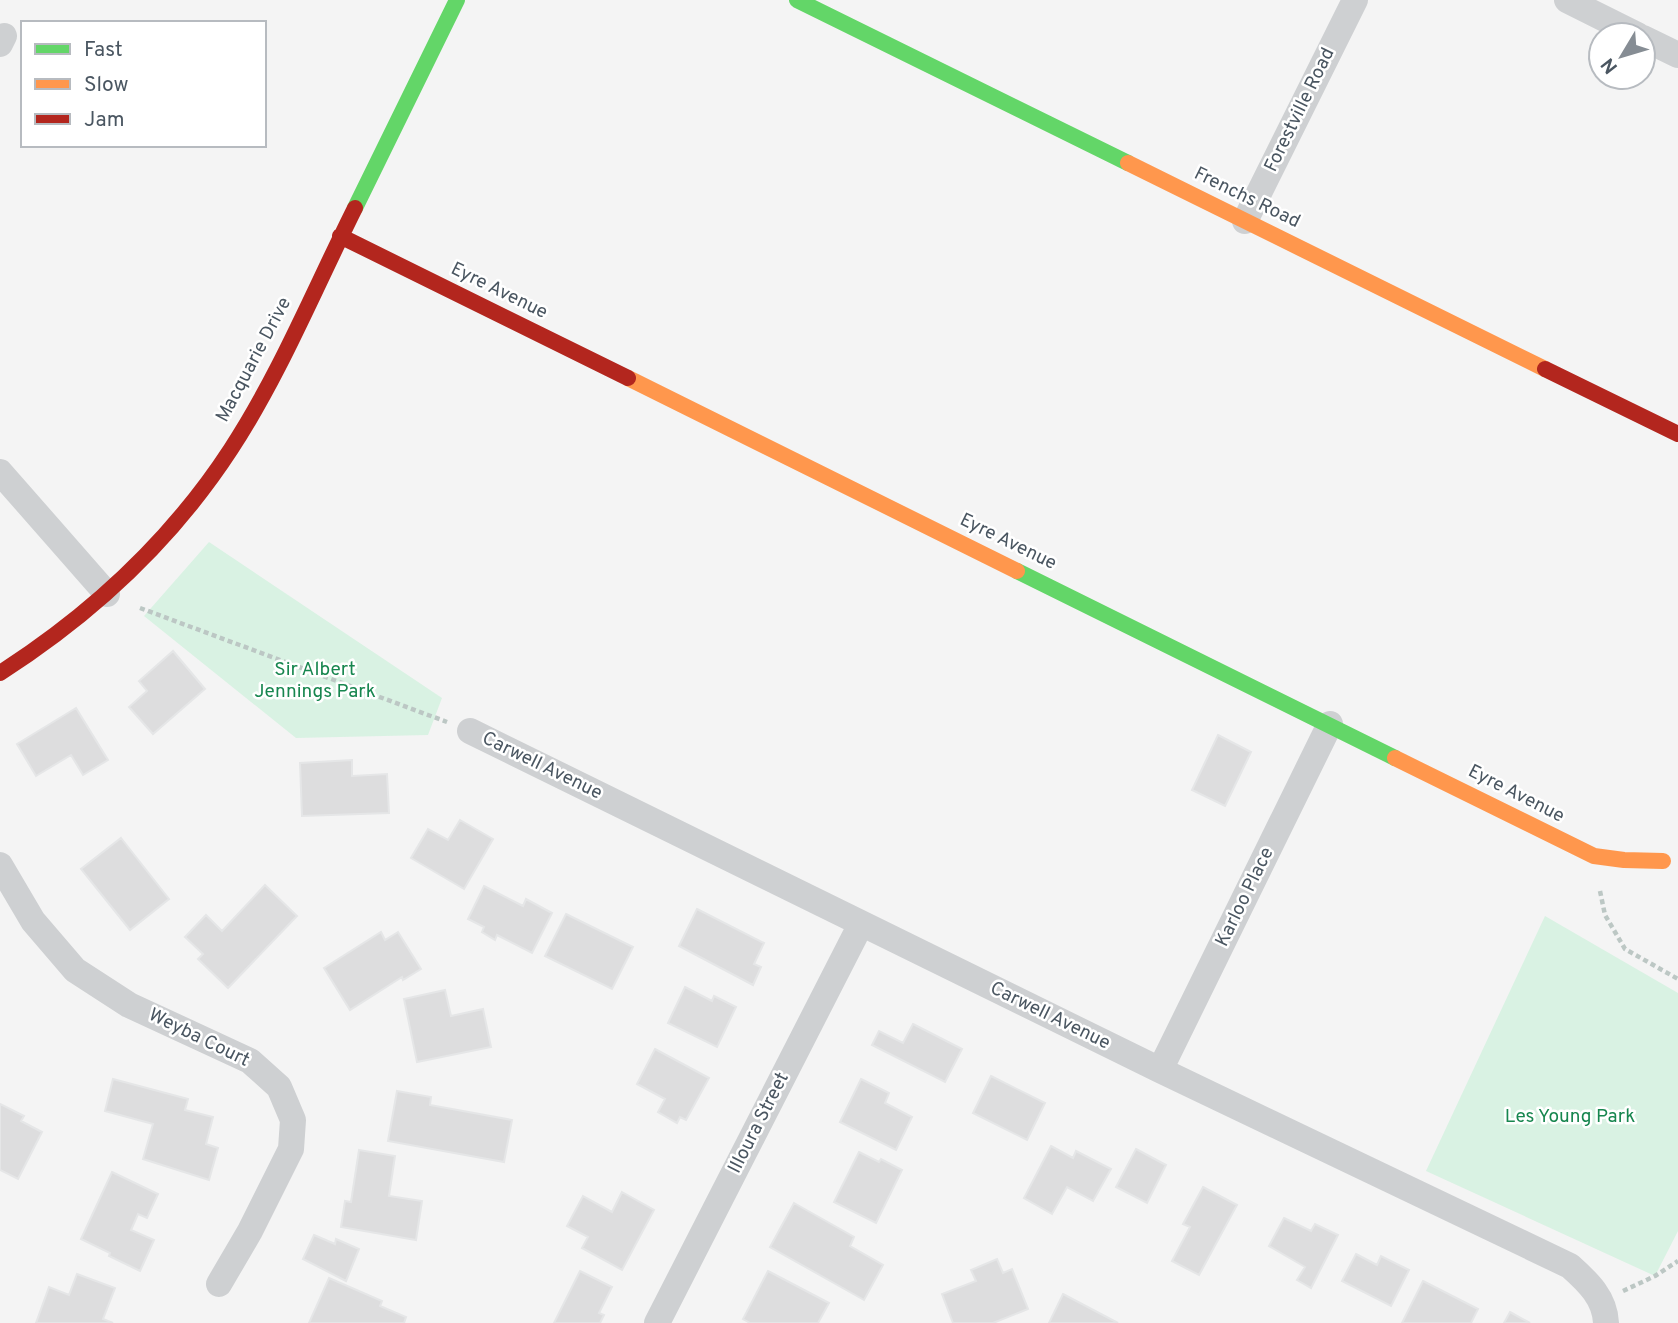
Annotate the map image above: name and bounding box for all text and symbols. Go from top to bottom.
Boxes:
legend [21,21,266,147]
north arrow [1587,21,1657,91]
text: Fast [84,37,123,64]
street label: Forestville Road [1260,44,1340,176]
text: N [1597,52,1624,78]
text: Slow [84,72,129,99]
text: Jam [84,107,125,134]
street label: Frenchs Road [1190,162,1304,234]
street label: Eyre Avenue [447,257,551,325]
street label: Macquarie Drive [211,293,297,427]
street label: Eyre Avenue [956,508,1060,576]
park label: Sir Albert Jennings Park [254,658,376,704]
street label: Carwell Avenue [478,727,606,805]
street label: Eyre Avenue [1464,759,1568,829]
street label: Karloo Place [1211,843,1279,951]
street label: Carwell Avenue [986,977,1114,1055]
street label: Weyba Court [145,1003,253,1073]
street label: Illoura Street [723,1068,795,1178]
park label: Les Young Park [1505,1105,1635,1129]

